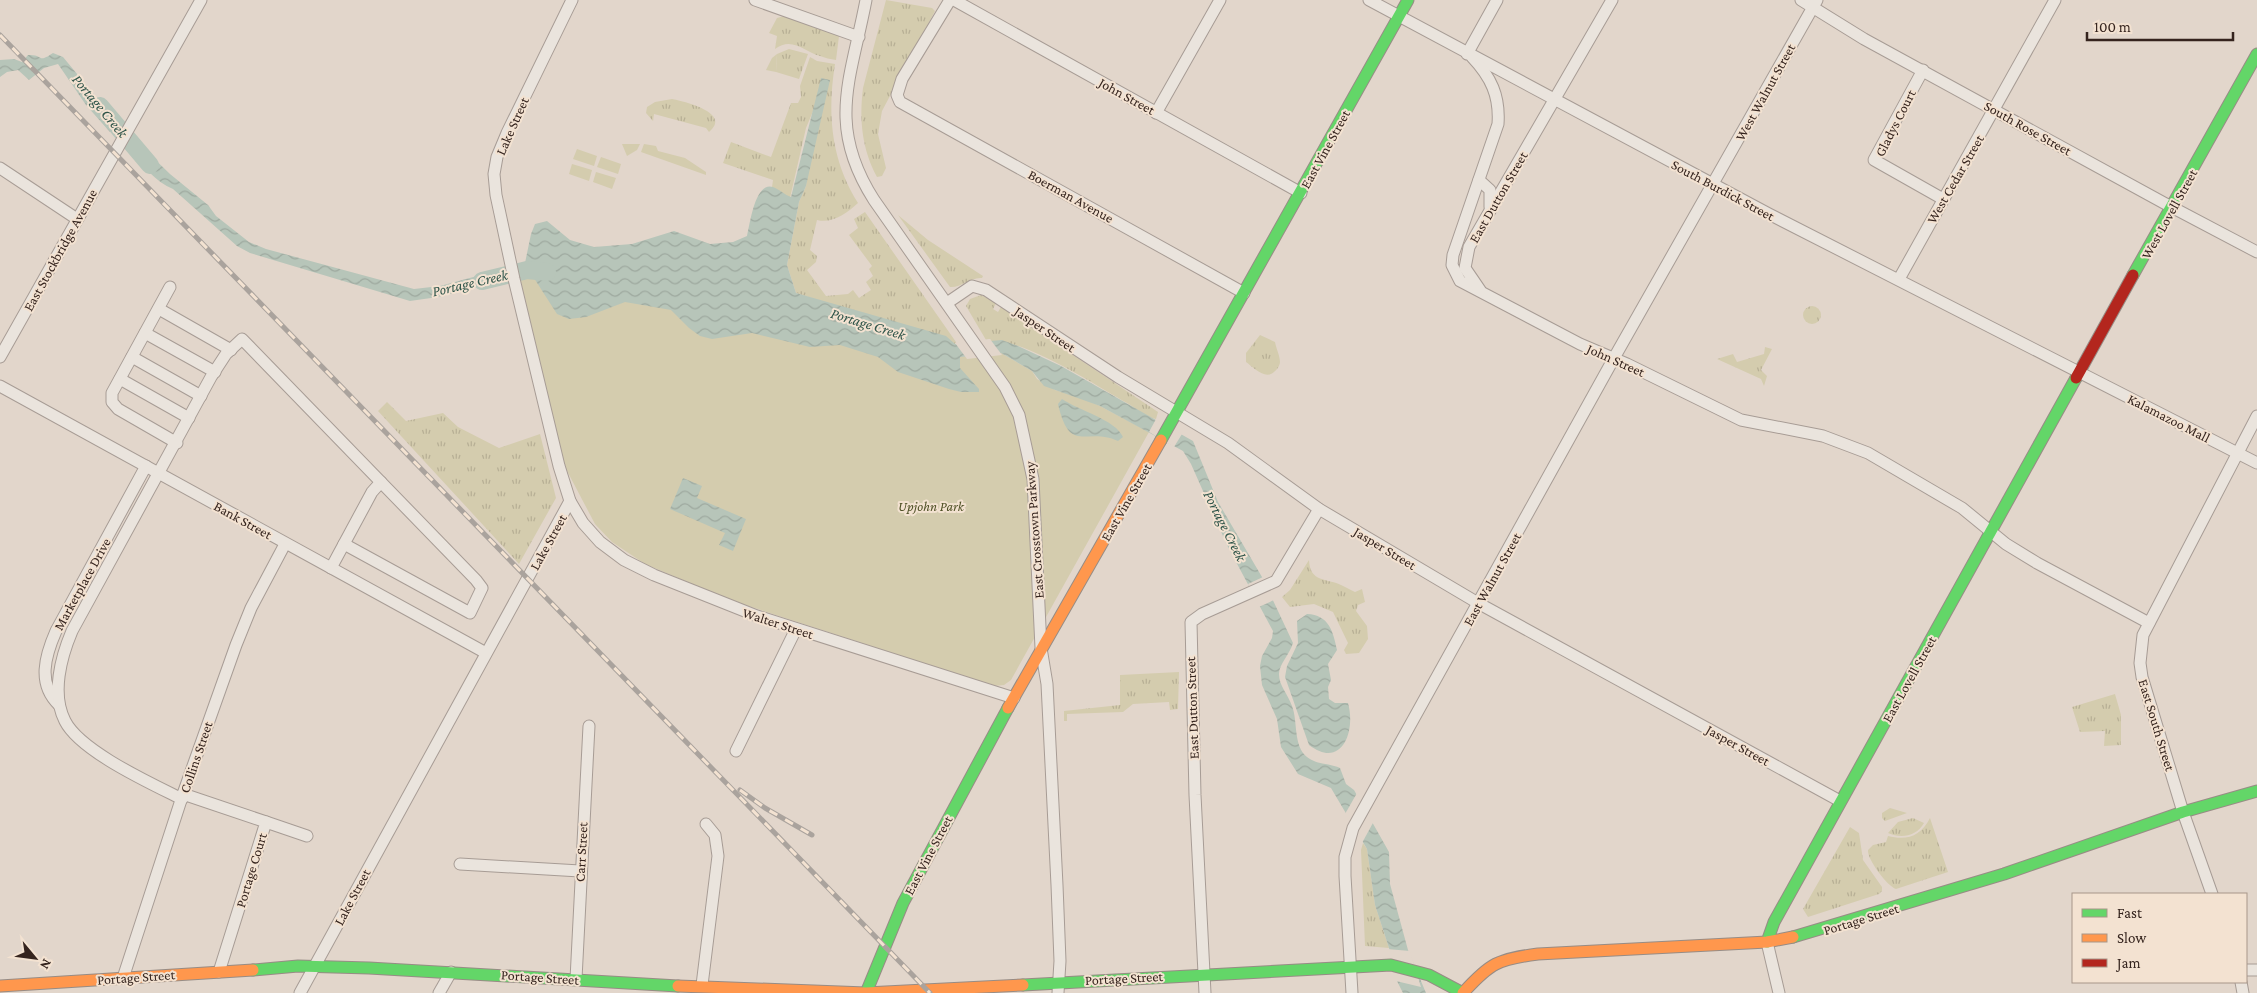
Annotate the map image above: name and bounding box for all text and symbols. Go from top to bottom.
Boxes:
scale bar [2087,10,2233,42]
text: 100 m [2094,19,2131,35]
street label: West Walnut Street [1732,40,1798,143]
water label: Portage Creek [68,71,132,142]
street label: John Street [1094,73,1158,118]
street label: Gladys Court [1871,87,1919,159]
street label: Lake Street [492,94,532,157]
street label: South Rose Street [1982,97,2075,159]
street label: East Vine Street [1297,107,1353,191]
street label: West Cedar Street [1923,131,1987,226]
street label: East Dutton Street [1465,148,1531,245]
street label: South Burdick Street [1669,156,1778,224]
street label: Boerman Avenue [1026,166,1116,226]
street label: West Lovell Street [2138,166,2200,262]
street label: East Stockbridge Avenue [20,186,100,314]
water label: Portage Creek [431,266,511,300]
street label: Jasper Street [1010,302,1079,355]
water label: Portage Creek [828,305,909,344]
street label: John Street [1583,339,1648,380]
street label: Kalamazoo Mall [2125,390,2213,446]
street label: East Crosstown Parkway [1021,460,1047,599]
street label: East Vine Street [1097,460,1155,544]
water label: Portage Creek [1199,488,1250,566]
street label: Bank Street [211,498,275,543]
park label: Upjohn Park [898,498,965,515]
street label: Lake Street [526,511,570,573]
street label: Jasper Street [1349,522,1419,573]
street label: East Walnut Street [1460,529,1524,628]
street label: Marketplace Drive [50,535,114,633]
street label: Walter Street [741,604,816,642]
street label: East Lovell Street [1879,633,1939,725]
street label: East Dutton Street [1182,656,1202,760]
street label: East South Street [2135,677,2179,773]
street label: Collins Street [176,719,216,795]
street label: Jasper Street [1702,720,1773,769]
street label: East Vine Street [900,812,956,897]
street label: Carr Street [571,821,591,882]
street label: Portage Court [232,830,270,909]
street label: Lake Street [330,866,374,928]
legend [2072,893,2247,983]
street label: Portage Street [1821,900,1901,938]
text: Fast [2117,905,2143,921]
text: Slow [2117,930,2147,946]
north arrow [10,933,60,983]
text: Jam [2115,955,2140,972]
text: N [37,956,56,973]
street label: Portage Street [97,966,176,988]
street label: Portage Street [501,966,580,988]
street label: Portage Street [1085,968,1164,988]

